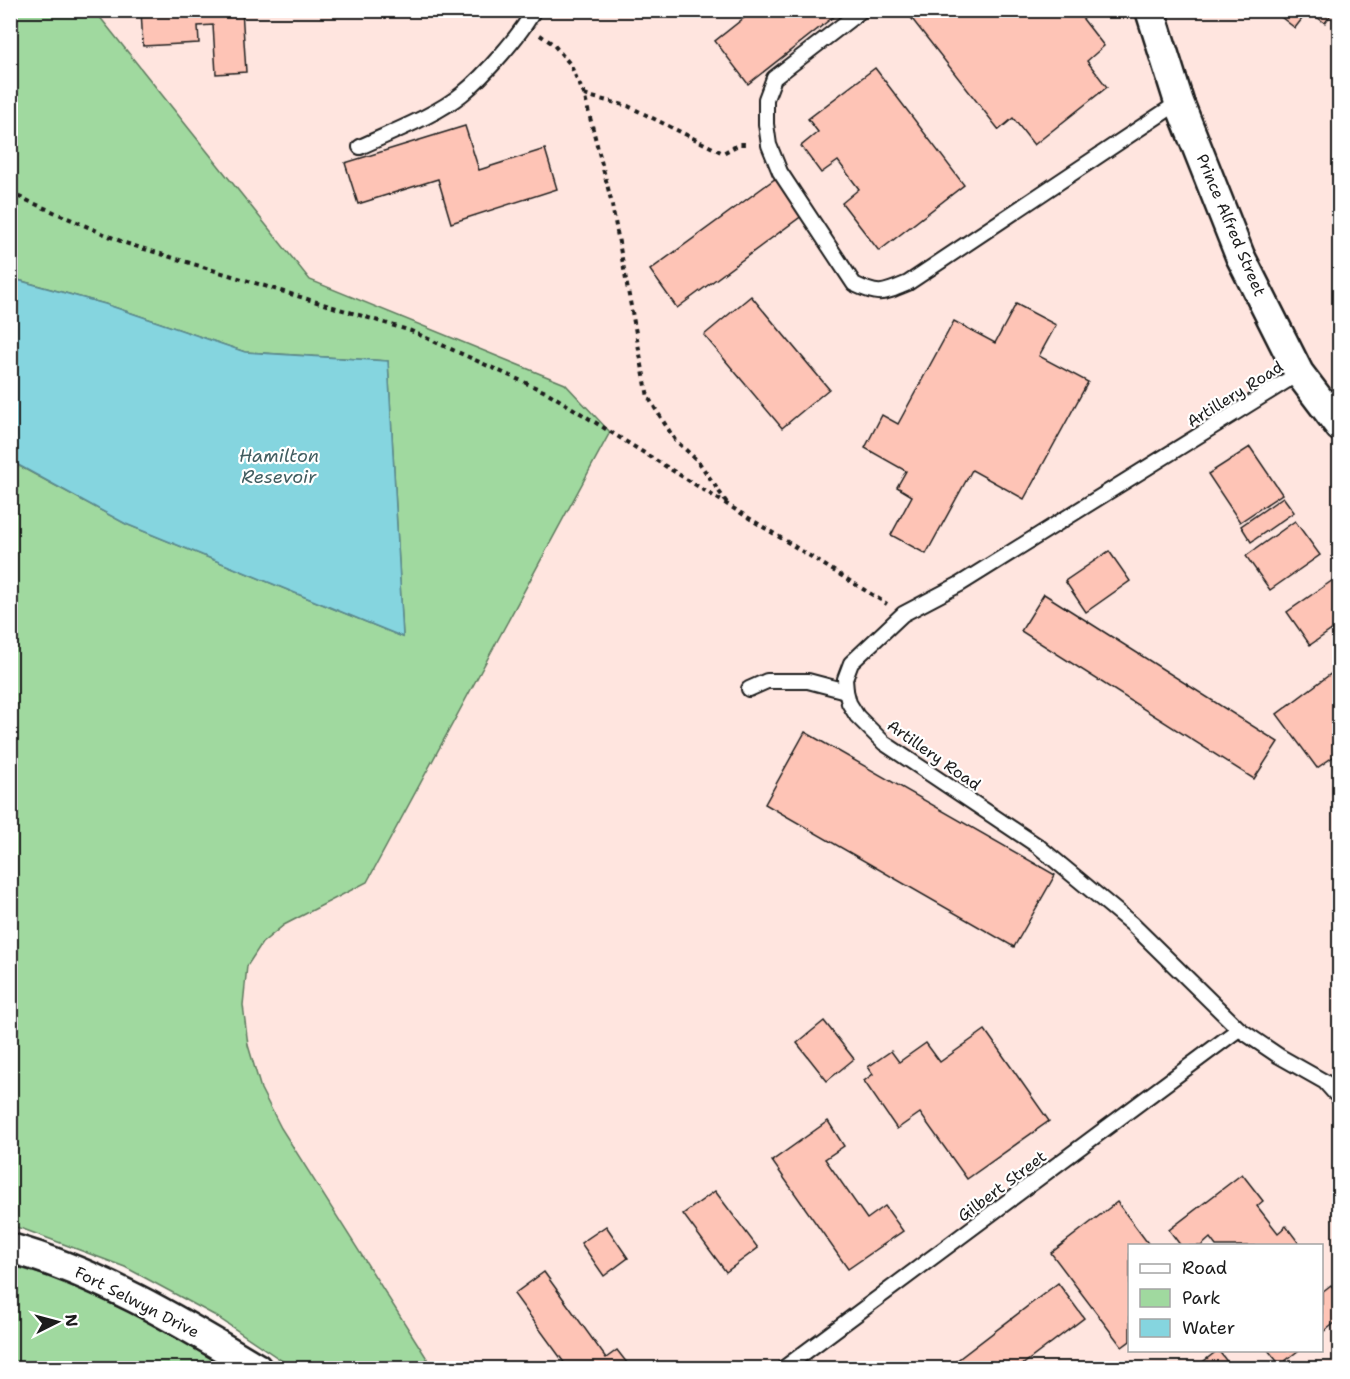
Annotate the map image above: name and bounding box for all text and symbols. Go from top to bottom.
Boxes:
street label: Prince Alfred Street [1192,151,1270,299]
street label: Artillery Road [1183,356,1287,432]
water label: Hamilton Resevoir [239,444,319,489]
street label: Artillery Road [883,715,985,795]
street label: Gilbert Street [953,1146,1051,1226]
legend [1128,1244,1323,1352]
text: Road [1182,1256,1227,1280]
street label: Fort Selwyn Drive [71,1262,203,1342]
text: Park [1182,1286,1221,1310]
north arrow [27,1292,87,1352]
text: N [60,1313,83,1328]
text: Water [1182,1316,1235,1340]

